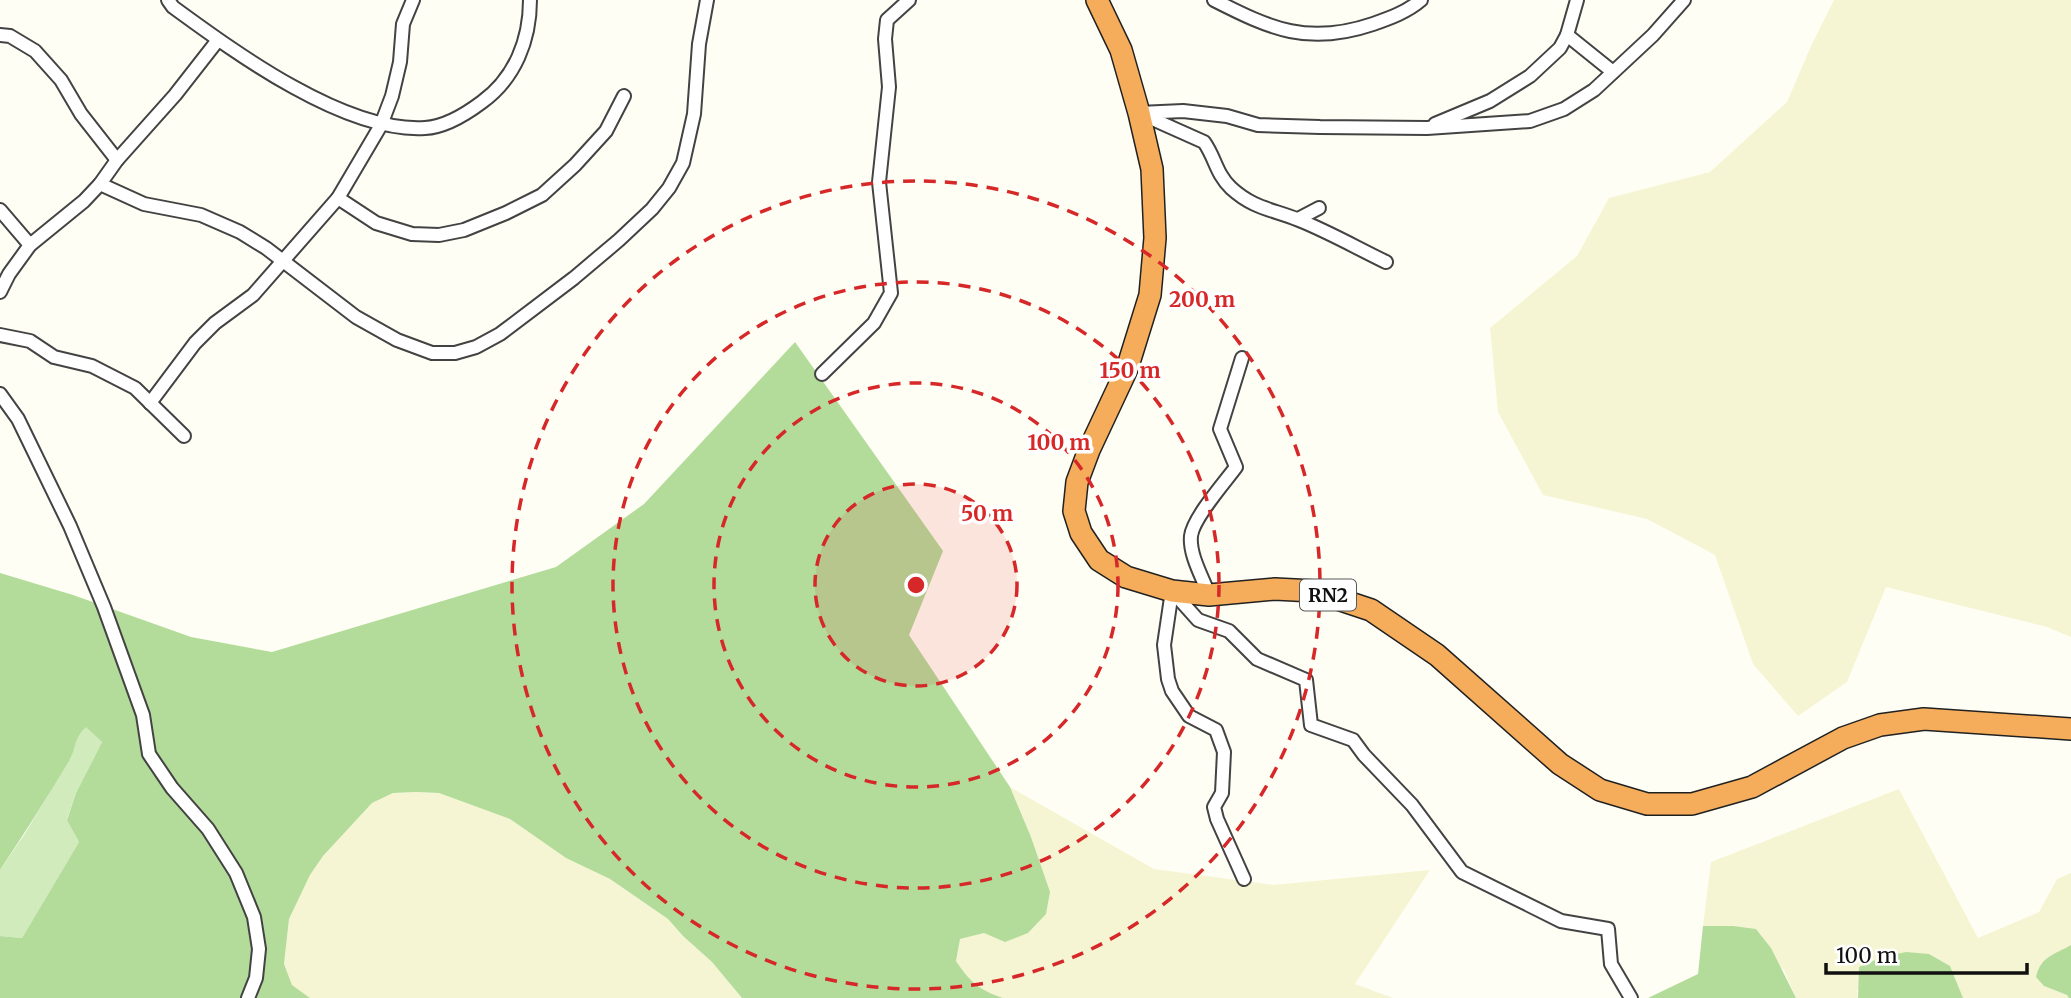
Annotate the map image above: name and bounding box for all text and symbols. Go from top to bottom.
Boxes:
text: 200 m [1169,286,1235,313]
text: 150 m [1099,357,1161,384]
text: 100 m [1028,429,1090,456]
text: 50 m [961,500,1013,527]
centre of rings [904,573,928,597]
road number: RN2 [1300,580,1356,610]
scale bar [1826,932,2027,976]
text: 100 m [1836,942,1898,969]

